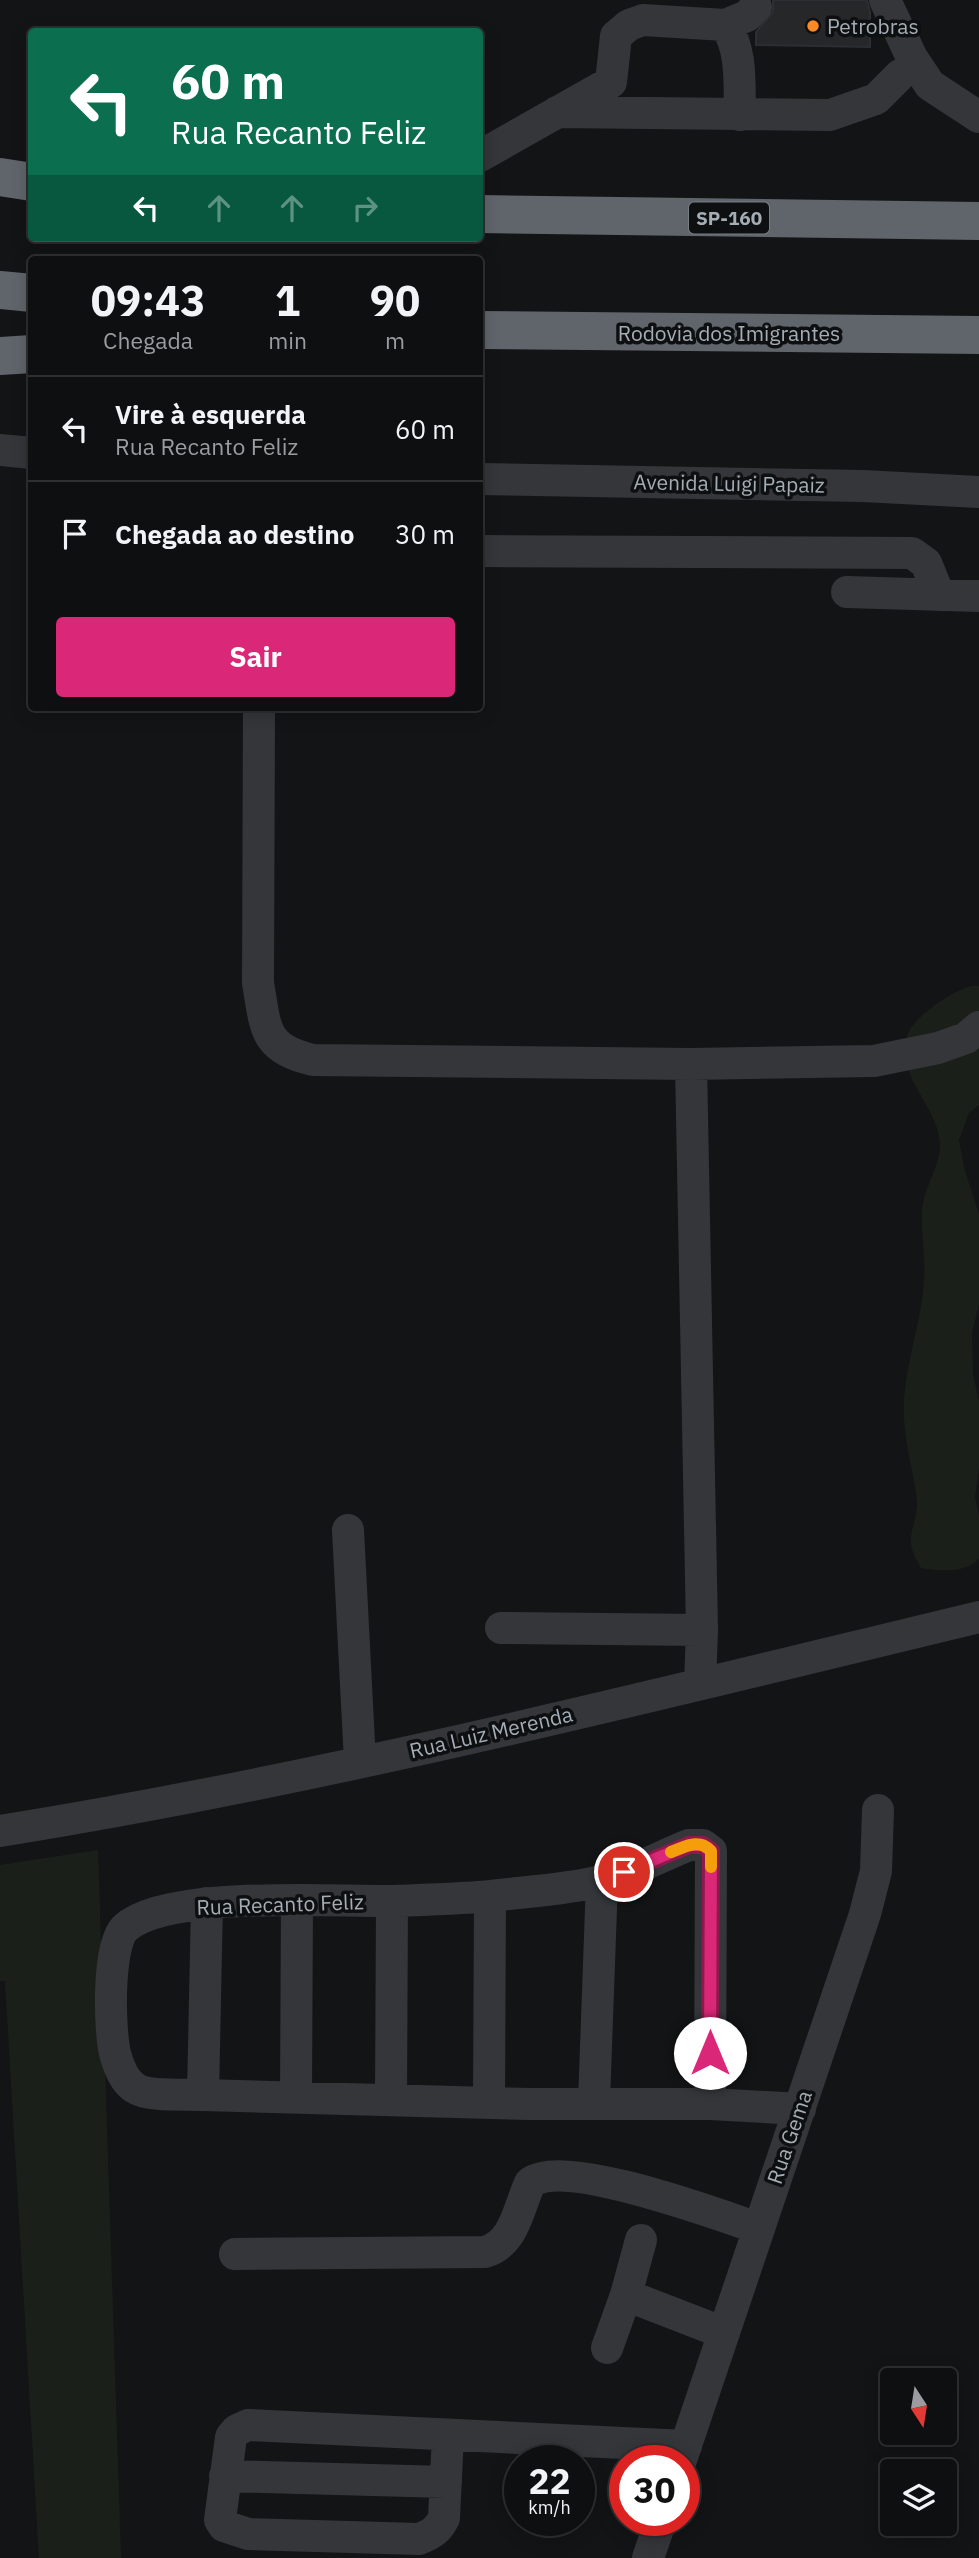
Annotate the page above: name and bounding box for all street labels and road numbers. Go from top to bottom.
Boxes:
road number: SP-160 [689,202,769,233]
street label: Rodovia dos Imigrantes [618,319,840,347]
street label: Avenida Luigi Papaiz [633,467,825,499]
street label: Rua Luiz Merenda [407,1700,575,1764]
street label: Rua Recanto Feliz [196,1887,364,1921]
street label: Rua Gema [760,2086,818,2188]

